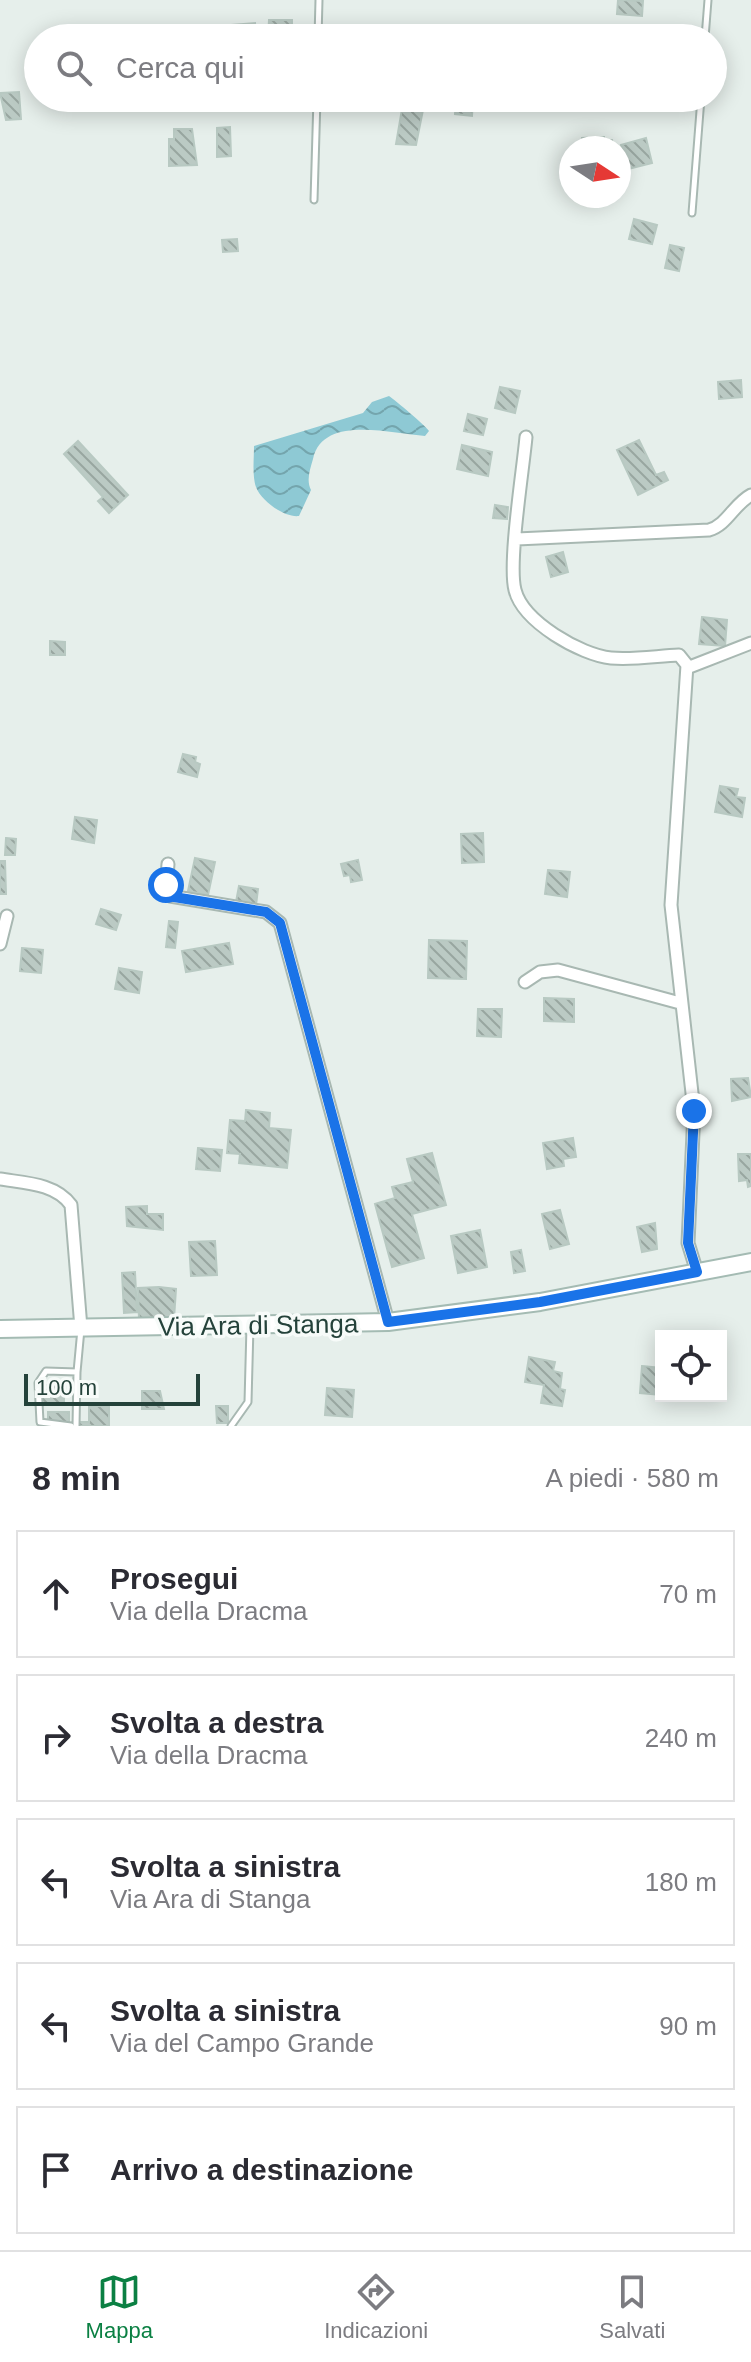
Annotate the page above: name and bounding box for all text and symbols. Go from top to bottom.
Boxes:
search box [24,24,727,112]
icon: search [52,46,96,90]
text: Cerca qui [116,51,244,84]
north arrow [559,136,631,208]
route start [148,867,184,903]
route end [676,1093,712,1129]
street label: Via Ara di Stanga [158,1308,359,1342]
map controls [655,1330,727,1402]
button: locate [655,1330,727,1402]
scale bar [24,1370,200,1406]
text: 100 m [36,1375,97,1400]
text: 8 min [32,1459,121,1497]
text: A piedi · 580 m [546,1463,719,1493]
text: Prosegui [110,1562,238,1595]
icon: ahead [34,1572,78,1616]
text: 70 m [659,1579,717,1609]
text: Via della Dracma [110,1596,308,1626]
text: Svolta a destra [110,1706,323,1739]
icon: right [34,1716,78,1760]
text: 240 m [645,1723,717,1753]
text: Via della Dracma [110,1740,308,1770]
text: Svolta a sinistra [110,1850,340,1883]
icon: left [34,1860,78,1904]
text: 180 m [645,1867,717,1897]
text: Via Ara di Stanga [110,1884,310,1914]
text: Svolta a sinistra [110,1994,340,2027]
icon: left [34,2004,78,2048]
text: 90 m [659,2011,717,2041]
text: Via del Campo Grande [110,2028,374,2058]
icon: arrive [34,2148,78,2192]
text: Arrivo a destinazione [110,2153,413,2186]
tab: Mappa [86,2270,153,2344]
tab: Indicazioni [324,2270,428,2344]
tab: Salvati [599,2270,665,2344]

